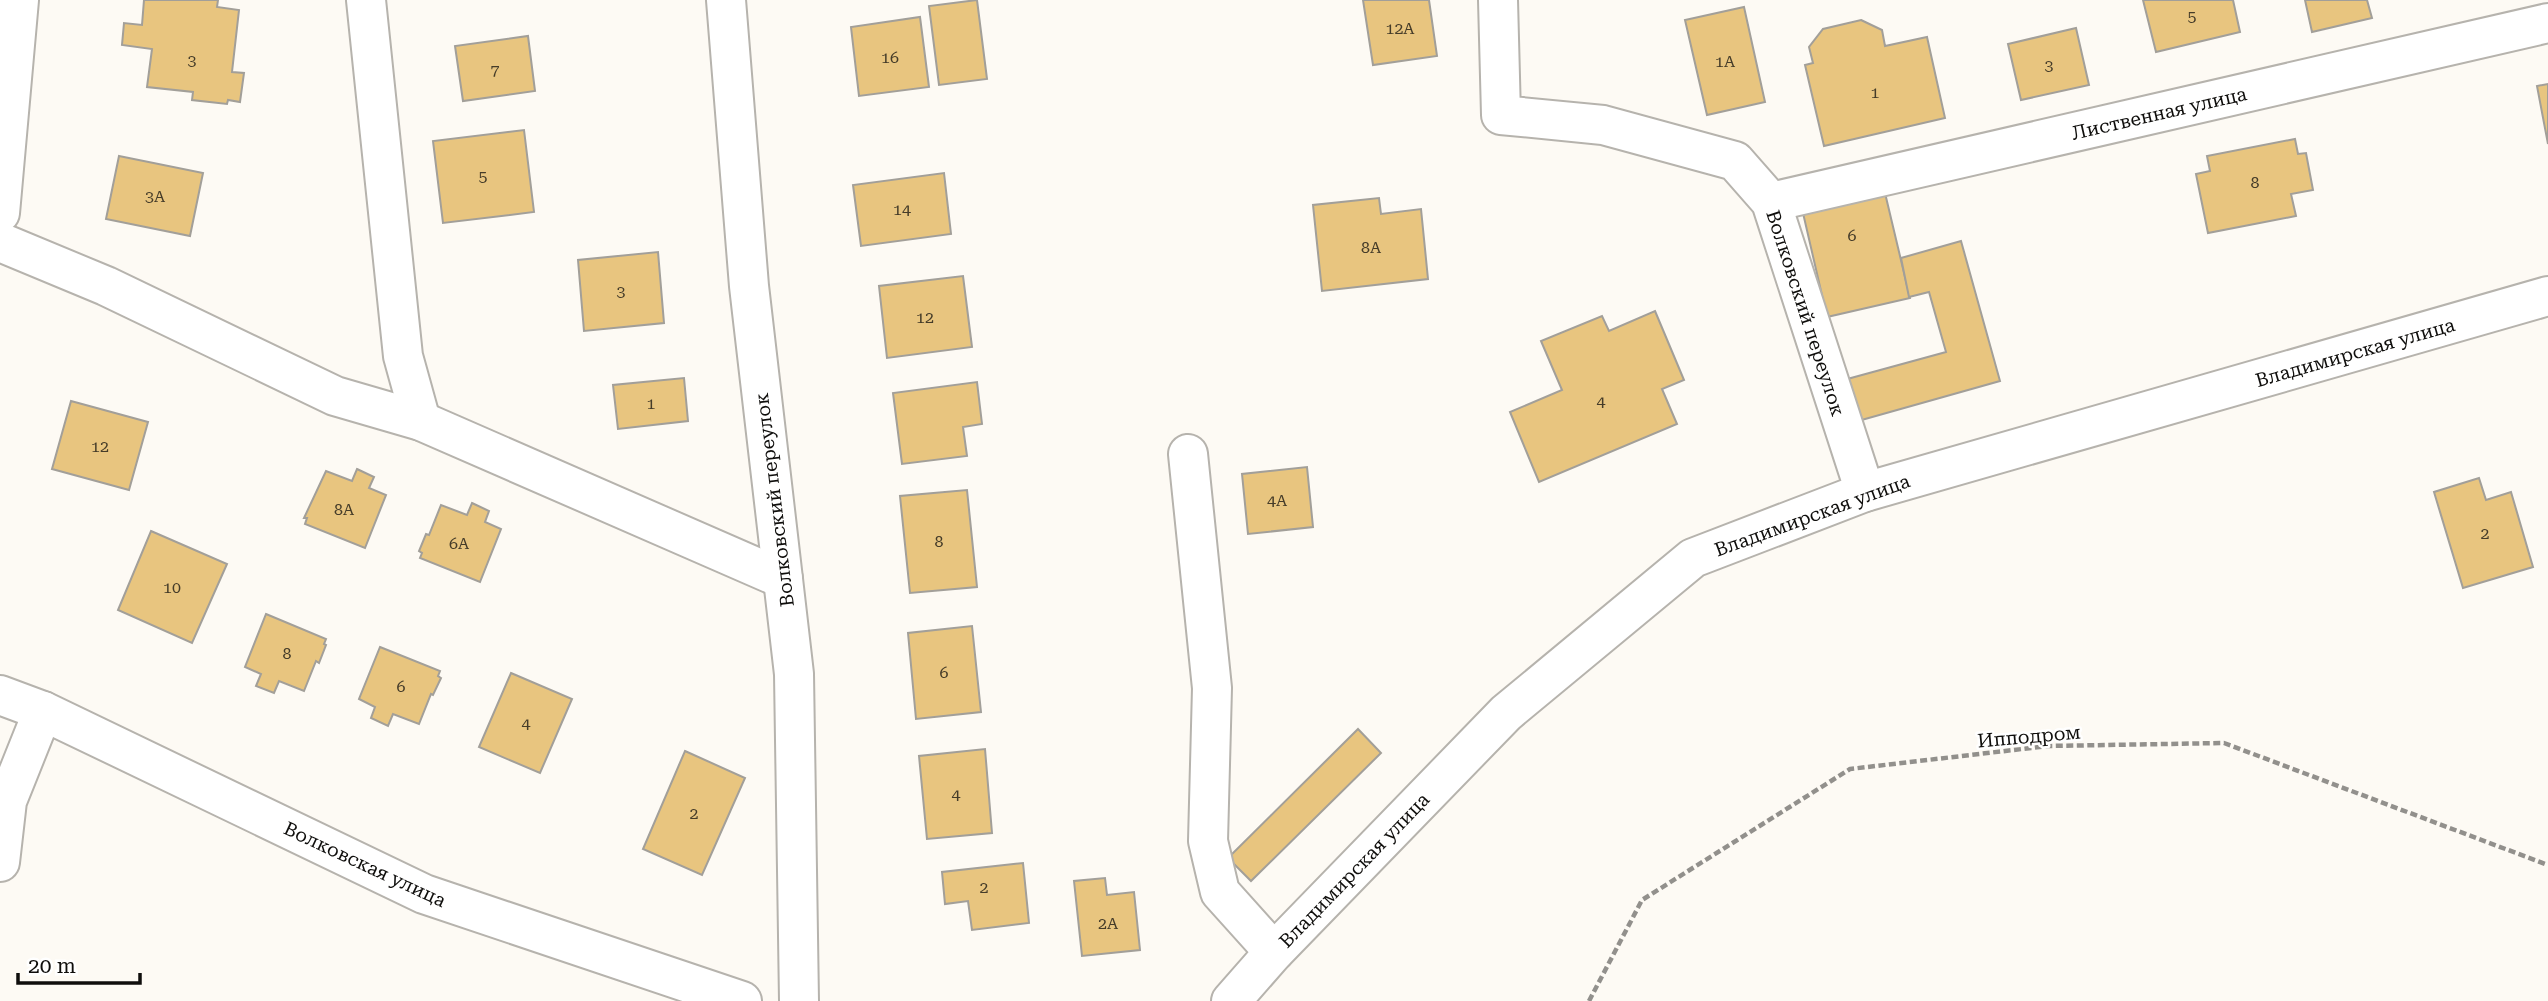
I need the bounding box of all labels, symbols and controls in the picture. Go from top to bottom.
house number: 5 [2188,7,2197,26]
house number: 12А [1385,19,1415,38]
house number: 16 [881,48,899,67]
house number: 3 [188,51,197,70]
house number: 1А [1715,52,1736,71]
house number: 3 [2045,56,2054,75]
house number: 7 [491,60,500,79]
street label: Лиственная улица [2069,82,2250,145]
house number: 1 [1871,83,1880,102]
house number: 5 [479,167,488,186]
house number: 8 [2251,173,2260,192]
house number: 3А [145,187,166,206]
house number: 14 [893,200,911,219]
street label: Волковский переулок [1761,207,1850,419]
house number: 6 [1848,226,1857,245]
house number: 8А [1361,238,1382,257]
house number: 3 [617,282,626,301]
house number: 12 [916,308,934,327]
street label: Владимирская улица [2253,313,2458,392]
street label: Волковский переулок [750,392,799,608]
house number: 4 [1597,392,1606,411]
house number: 1 [647,394,656,413]
house number: 12 [91,437,109,456]
street label: Владимирская улица [1711,469,1914,562]
house number: 4А [1267,491,1288,510]
house number: 8А [334,500,355,519]
house number: 2 [2481,524,2490,543]
house number: 8 [935,532,944,551]
house number: 6А [449,534,470,553]
house number: 10 [163,578,181,597]
house number: 8 [283,644,292,663]
house number: 6 [940,663,949,682]
house number: 6 [397,677,406,696]
house number: 4 [522,714,531,733]
street label: Ипподром [1976,721,2082,752]
house number: 4 [952,785,961,804]
street label: Владимирская улица [1274,788,1435,953]
house number: 2 [690,804,699,823]
street label: Волковская улица [280,817,450,912]
house number: 2 [980,878,989,897]
house number: 2А [1098,914,1119,933]
scale bar [18,942,140,986]
text: 20 m [28,954,76,978]

